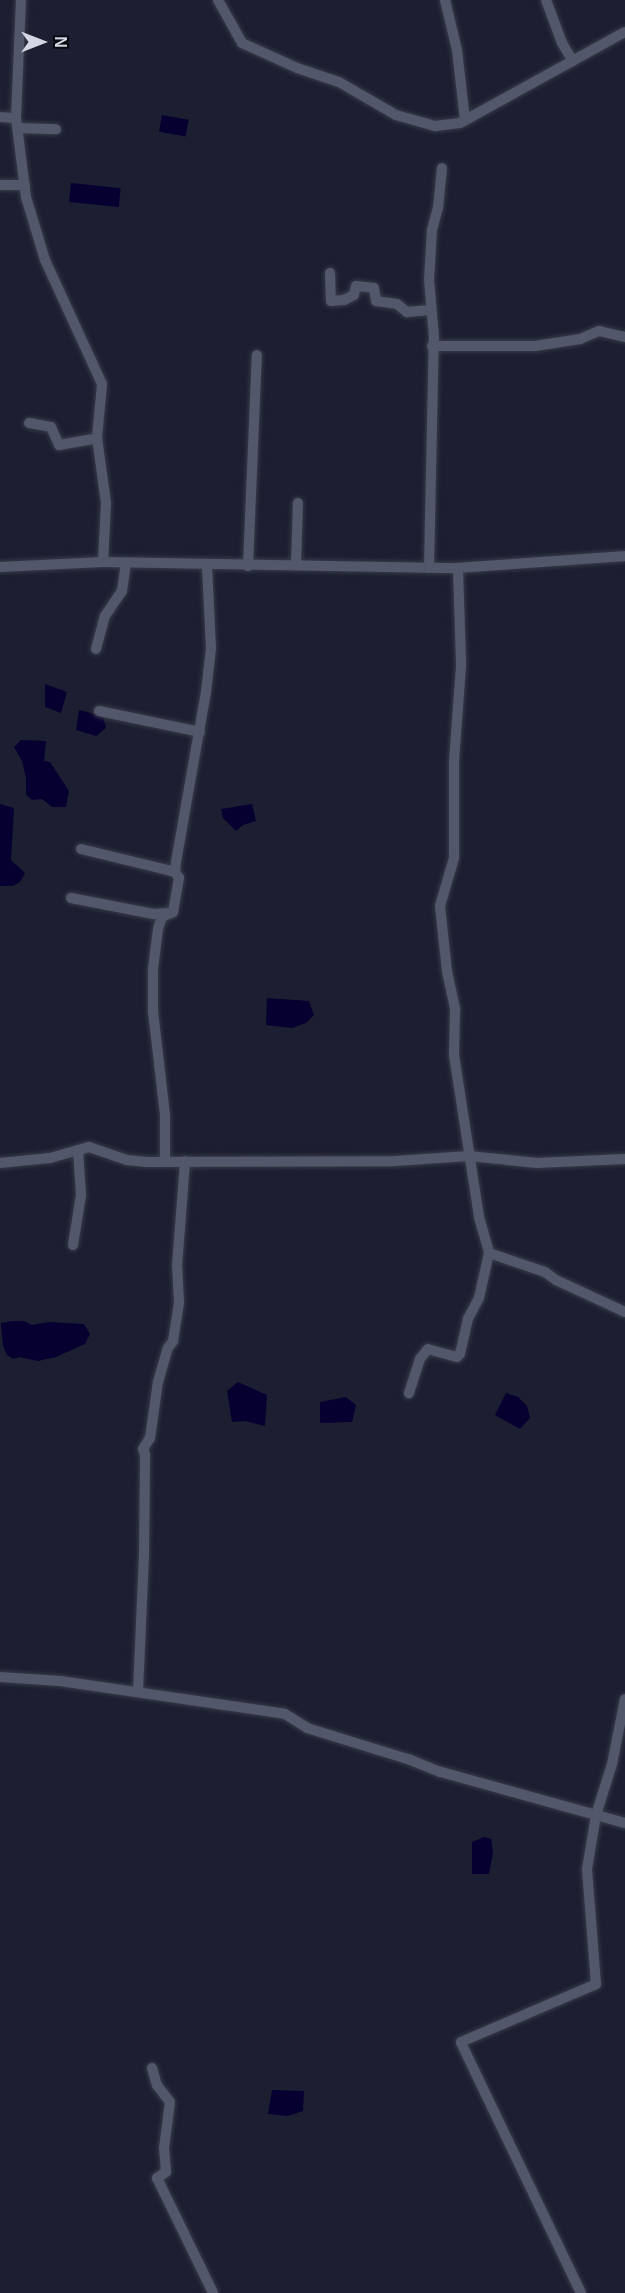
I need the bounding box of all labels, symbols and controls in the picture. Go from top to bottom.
north arrow [12,12,72,72]
text: N [52,36,69,48]

